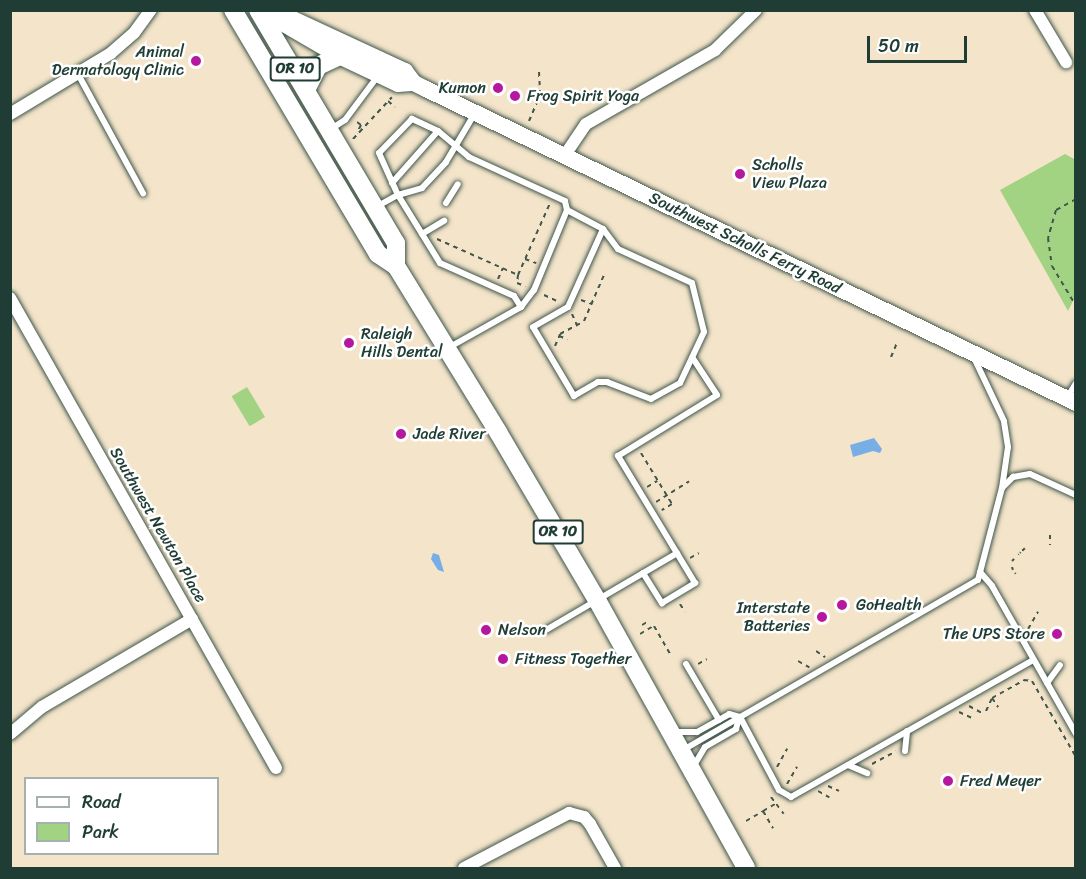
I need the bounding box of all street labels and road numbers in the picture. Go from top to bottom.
road number: OR 10 [270,57,320,81]
street label: Southwest Scholls Ferry Road [646,188,844,298]
street label: Southwest Newton Place [106,444,210,606]
road number: OR 10 [532,520,584,544]

